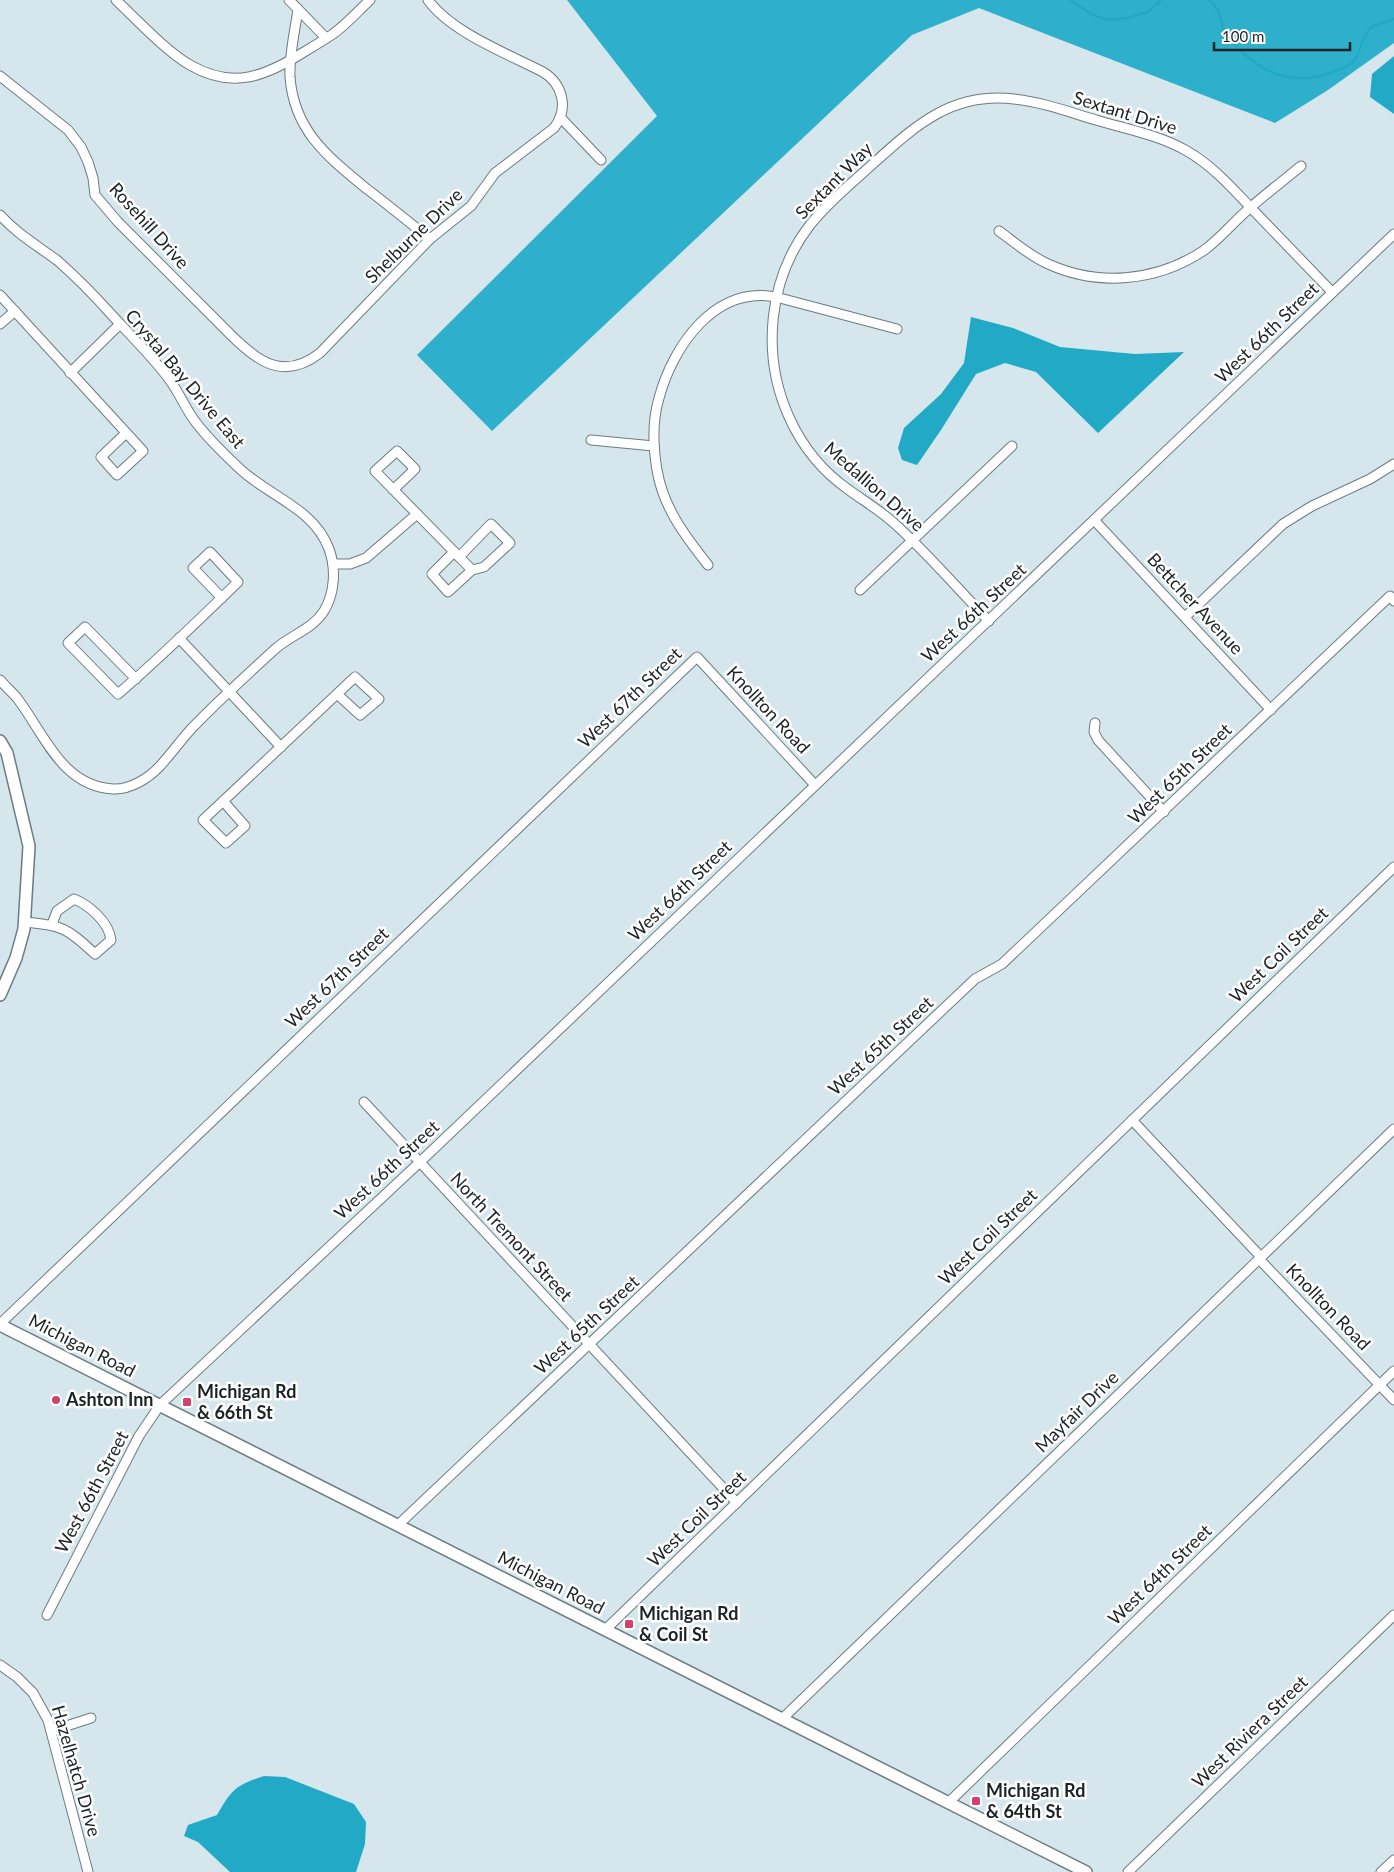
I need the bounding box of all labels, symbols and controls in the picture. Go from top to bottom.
scale bar [1214,20,1350,52]
text: 100 m [1222,27,1264,45]
street label: Sextant Drive [1071,86,1180,138]
street label: Sextant Way [790,137,877,223]
street label: Rosehill Drive [105,178,194,273]
street label: Shelburne Drive [360,183,467,287]
street label: West 66th Street [1210,277,1323,387]
street label: Crystal Bay Drive East [121,305,251,453]
street label: Medallion Drive [820,437,929,536]
street label: Bettcher Avenue [1143,548,1248,659]
street label: West 66th Street [916,558,1031,666]
street label: West 67th Street [573,642,686,752]
street label: Knollton Road [723,661,815,758]
street label: West 65th Street [1123,718,1236,828]
street label: West 66th Street [623,835,736,945]
street label: West Coil Street [1224,901,1333,1007]
street label: West 67th Street [280,922,393,1032]
street label: West 65th Street [823,991,938,1099]
street label: West 66th Street [329,1115,444,1223]
street label: North Tremont Street [446,1167,578,1306]
street label: West Coil Street [933,1183,1042,1289]
street label: Knollton Road [1282,1258,1375,1354]
street label: West 65th Street [529,1270,644,1378]
street label: Michigan Road [25,1309,139,1381]
street label: Mayfair Drive [1030,1366,1123,1457]
place label: Michigan Rd & 66th St [197,1380,296,1423]
place label: Ashton Inn [65,1388,153,1410]
marker: Ashton Inn [50,1394,62,1406]
marker: Michigan Rd & 66th St [181,1396,193,1408]
street label: West 66th Street [50,1426,133,1556]
street label: West Coil Street [642,1465,751,1571]
street label: West 64th Street [1103,1519,1216,1629]
street label: Michigan Road [494,1546,608,1618]
place label: Michigan Rd & Coil St [639,1602,738,1645]
marker: Michigan Rd & Coil St [623,1618,635,1630]
street label: West Riviera Street [1187,1670,1312,1792]
street label: Hazelhatch Drive [48,1703,106,1839]
place label: Michigan Rd & 64th St [986,1779,1085,1822]
marker: Michigan Rd & 64th St [970,1795,982,1807]

